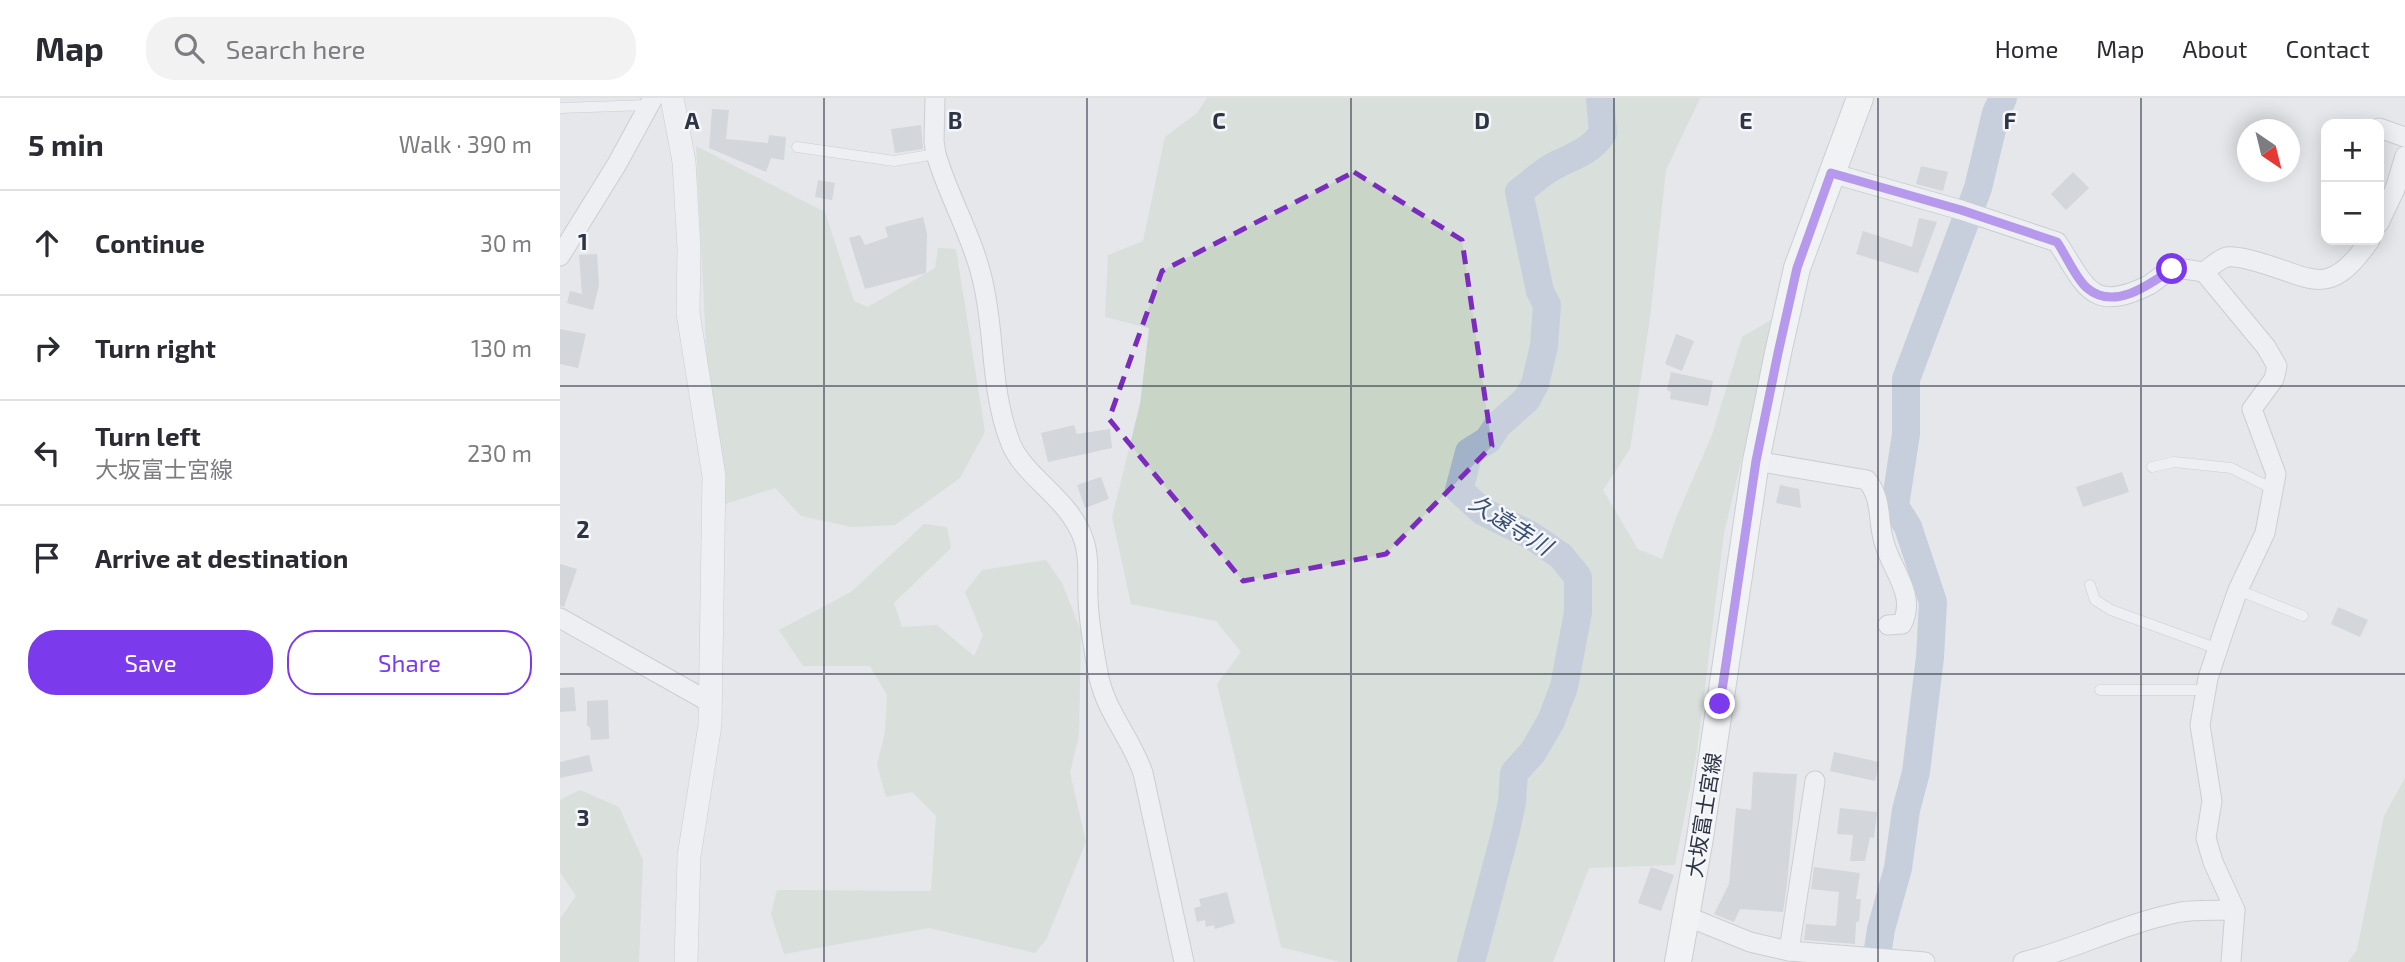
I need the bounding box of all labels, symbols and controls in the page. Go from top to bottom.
search box [146,17,636,80]
text: Map [35,28,104,68]
icon: search [170,29,208,67]
text: Search here [226,33,365,64]
text: Home [1995,34,2058,63]
text: Map [2096,34,2144,63]
text: About [2182,34,2248,63]
text: Contact [2286,34,2370,63]
text: A [684,106,700,134]
text: B [948,106,962,134]
text: C [1212,106,1226,134]
text: D [1474,106,1490,134]
text: E [1739,106,1753,134]
text: F [2004,106,2017,134]
north arrow [2237,119,2300,182]
map controls [2321,119,2384,245]
button: + [2321,119,2384,182]
text: 5 min [28,126,104,162]
text: Walk · 390 m [399,130,532,158]
button: − [2321,182,2384,245]
icon: ahead [28,224,66,262]
text: Continue [95,227,205,258]
text: 1 [578,227,588,255]
text: 30 m [480,229,532,257]
route start [2156,253,2187,284]
icon: right [28,329,66,367]
text: Turn right [95,332,216,363]
text: 130 m [471,334,532,362]
text: Turn left [95,420,201,451]
icon: left [28,434,66,472]
text: 230 m [467,439,532,467]
text: 大坂富士宮線 [95,455,233,483]
water label: 久遠寺川 [1465,488,1560,562]
text: 2 [576,515,590,543]
icon: arrive [28,539,66,577]
text: Arrive at destination [95,542,348,573]
button: Save [28,630,273,695]
button: Share [287,630,532,695]
route end [1704,688,1735,719]
street label: 大坂富士宮線 [1681,751,1725,879]
text: 3 [576,803,590,831]

